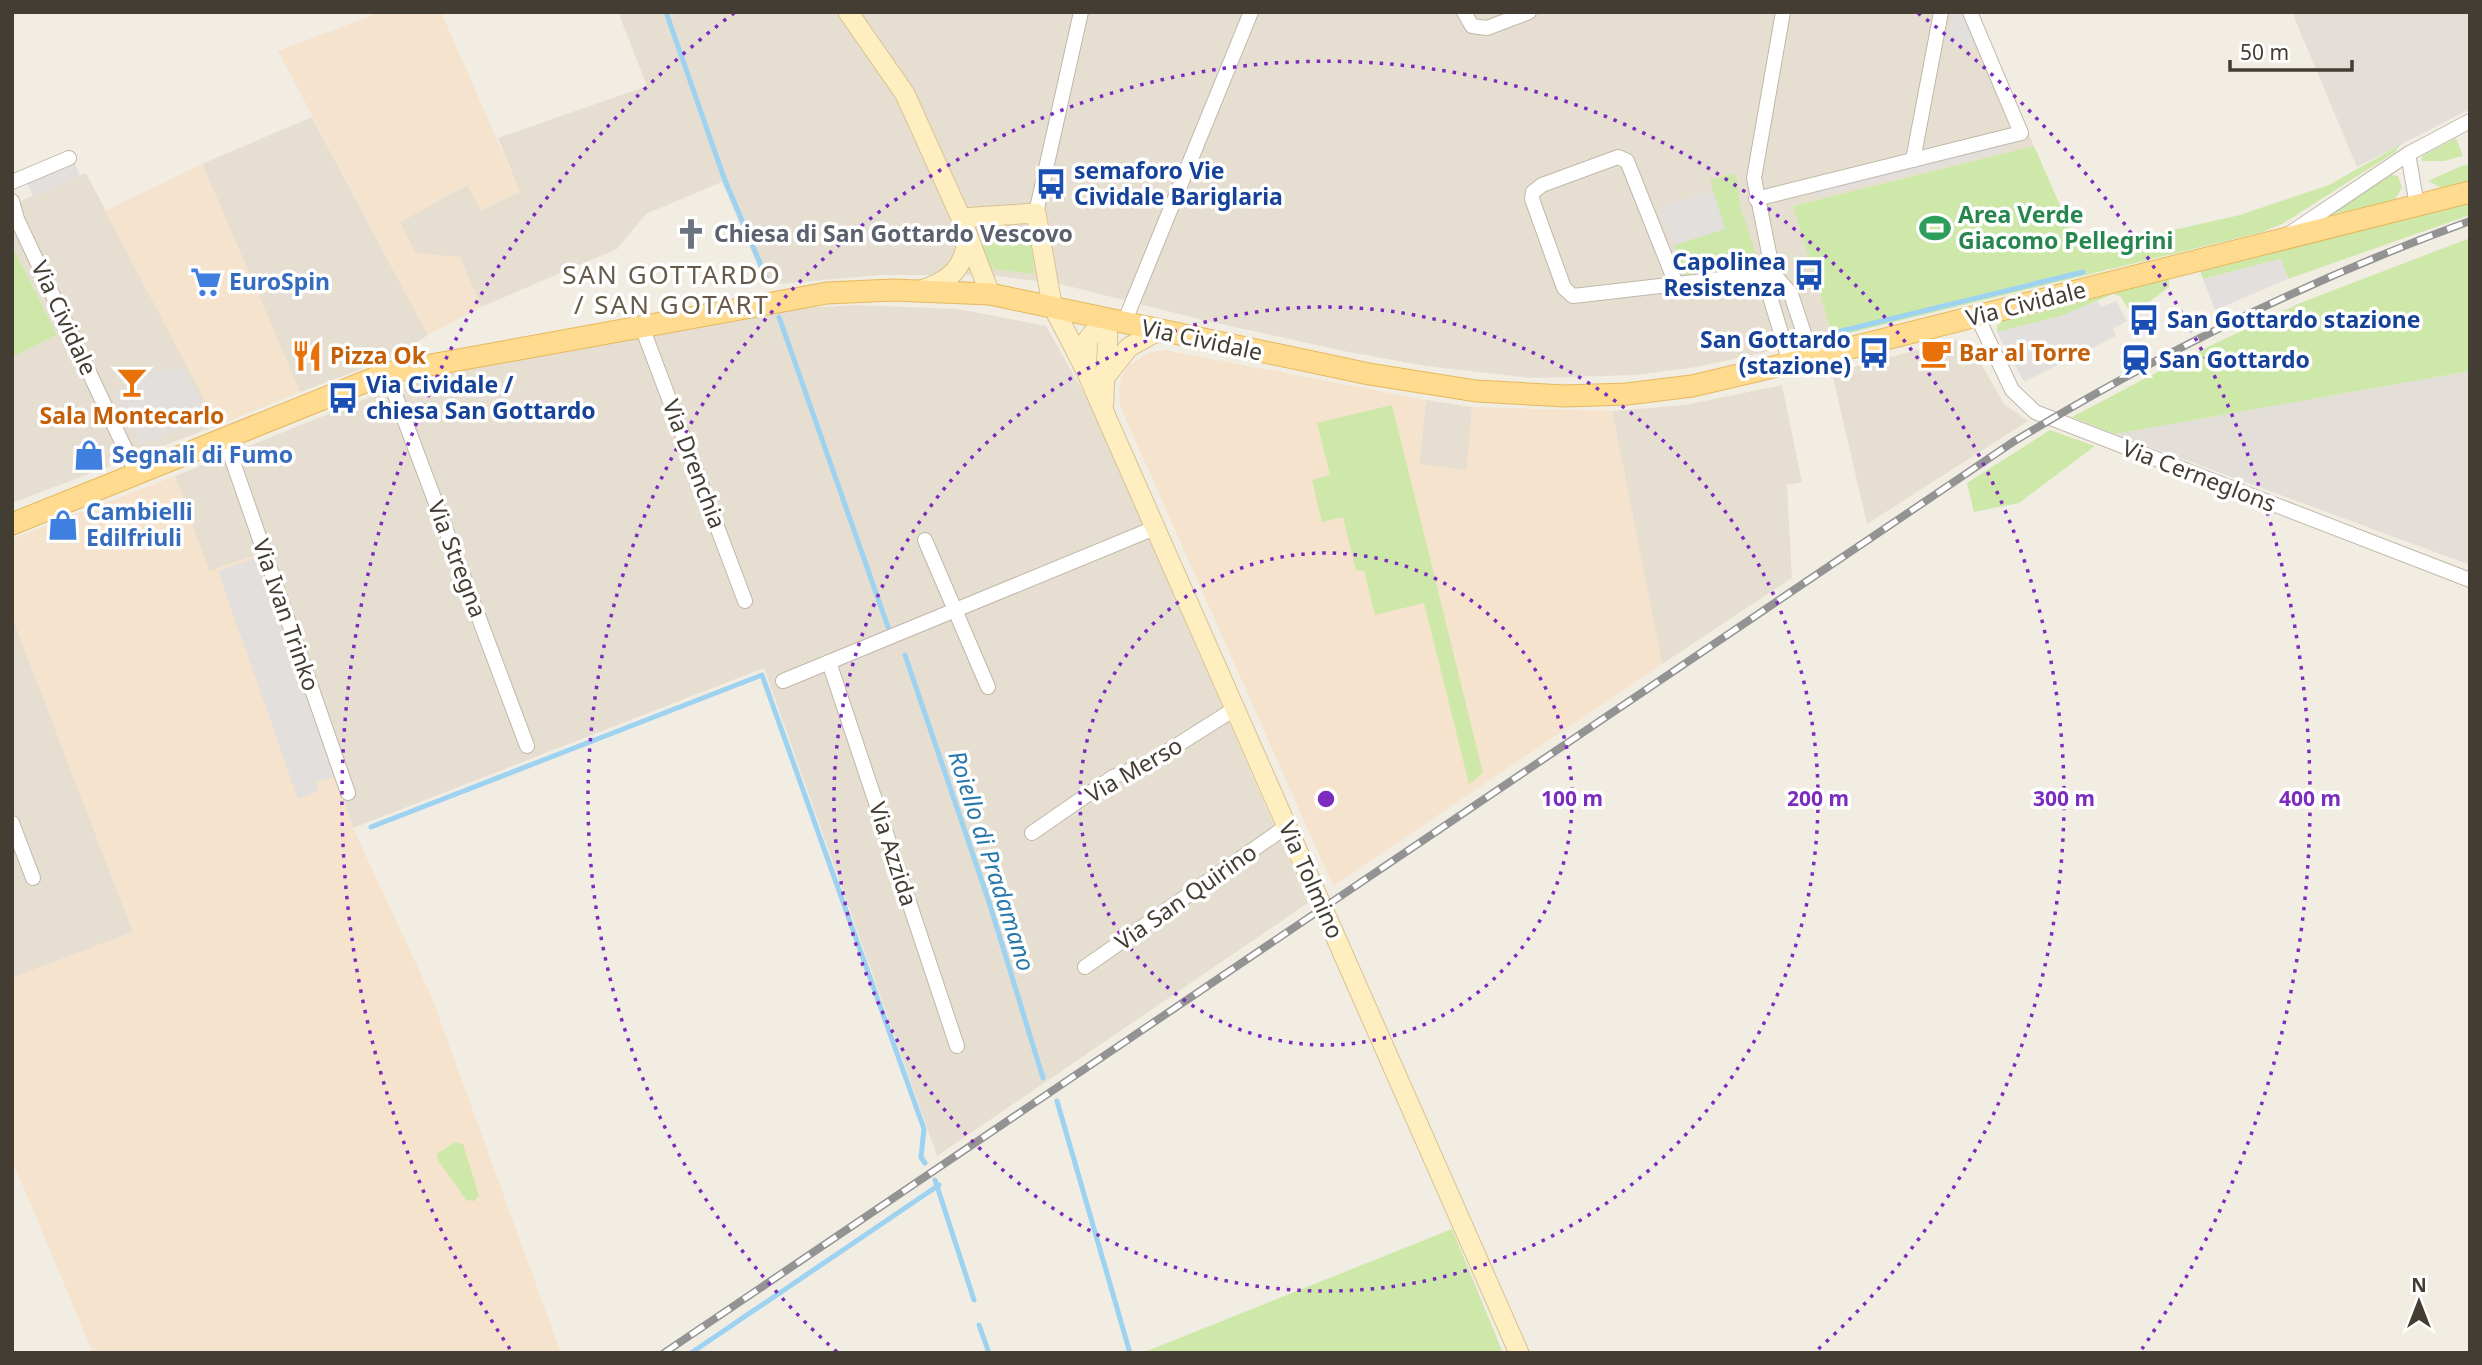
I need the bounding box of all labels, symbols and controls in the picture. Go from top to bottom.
scale bar [2230,28,2352,72]
text: 50 m [2240,38,2289,66]
place label: semaforo Vie Cividale Bariglaria [1074,154,1283,212]
bus stop icon: semaforo Vie Cividale Bariglaria [1034,167,1068,201]
place label: Area Verde Giacomo Pellegrini [1958,198,2173,256]
sports icon: Area Verde Giacomo Pellegrini [1918,211,1952,245]
church icon: Chiesa di San Gottardo Vescovo [674,217,708,251]
place label: Chiesa di San Gottardo Vescovo [714,217,1073,249]
place label: Capolinea Resistenza [1663,245,1786,303]
street label: Via Cividale [24,255,105,380]
district label: SAN GOTTARDO / SAN GOTART [562,256,782,322]
bus stop icon: Capolinea Resistenza [1792,258,1826,292]
supermarket icon: EuroSpin [189,265,223,299]
place label: EuroSpin [229,265,330,297]
street label: Via Cividale [1962,273,2089,333]
bus stop icon: San Gottardo stazione [2127,303,2161,337]
place label: San Gottardo stazione [2167,303,2420,335]
street label: Via Cividale [1139,311,1266,367]
place label: San Gottardo (stazione) [1700,323,1851,381]
bus stop icon: San Gottardo (stazione) [1857,336,1891,370]
cafe icon: Bar al Torre [1919,336,1953,370]
place label: Bar al Torre [1959,336,2091,368]
restaurant icon: Pizza Ok [290,339,324,373]
place label: Pizza Ok [330,339,427,371]
station icon: San Gottardo [2119,343,2153,377]
place label: San Gottardo [2159,343,2310,375]
bar icon: Sala Montecarlo [115,365,149,399]
place label: Via Cividale / chiesa San Gottardo [366,368,596,426]
bus stop icon: Via Cividale / chiesa San Gottardo [326,381,360,415]
street label: Via Drenchia [656,395,734,533]
place label: Sala Montecarlo [40,399,224,431]
street label: Via Cerneglons [2118,431,2281,519]
shop icon: Segnali di Fumo [72,438,106,472]
place label: Segnali di Fumo [112,438,293,470]
place label: Cambielli Edilfriuli [86,495,193,553]
street label: Via Stregna [421,496,495,622]
shop icon: Cambielli Edilfriuli [46,508,80,542]
street label: Via Ivan Trinko [246,534,328,695]
street label: Via Merso [1079,729,1188,810]
water label: Roiello di Pradamano [941,746,1044,975]
text: 100 m [1541,784,1603,812]
text: 200 m [1787,784,1849,812]
text: 300 m [2033,784,2095,812]
text: 400 m [2279,784,2341,812]
centre of rings [1314,787,1338,811]
street label: Via Azzida [862,797,926,910]
street label: Via Tolmino [1272,816,1352,943]
street label: Via San Quirino [1108,835,1263,957]
north arrow [2384,1267,2454,1337]
text: N [2411,1272,2427,1298]

